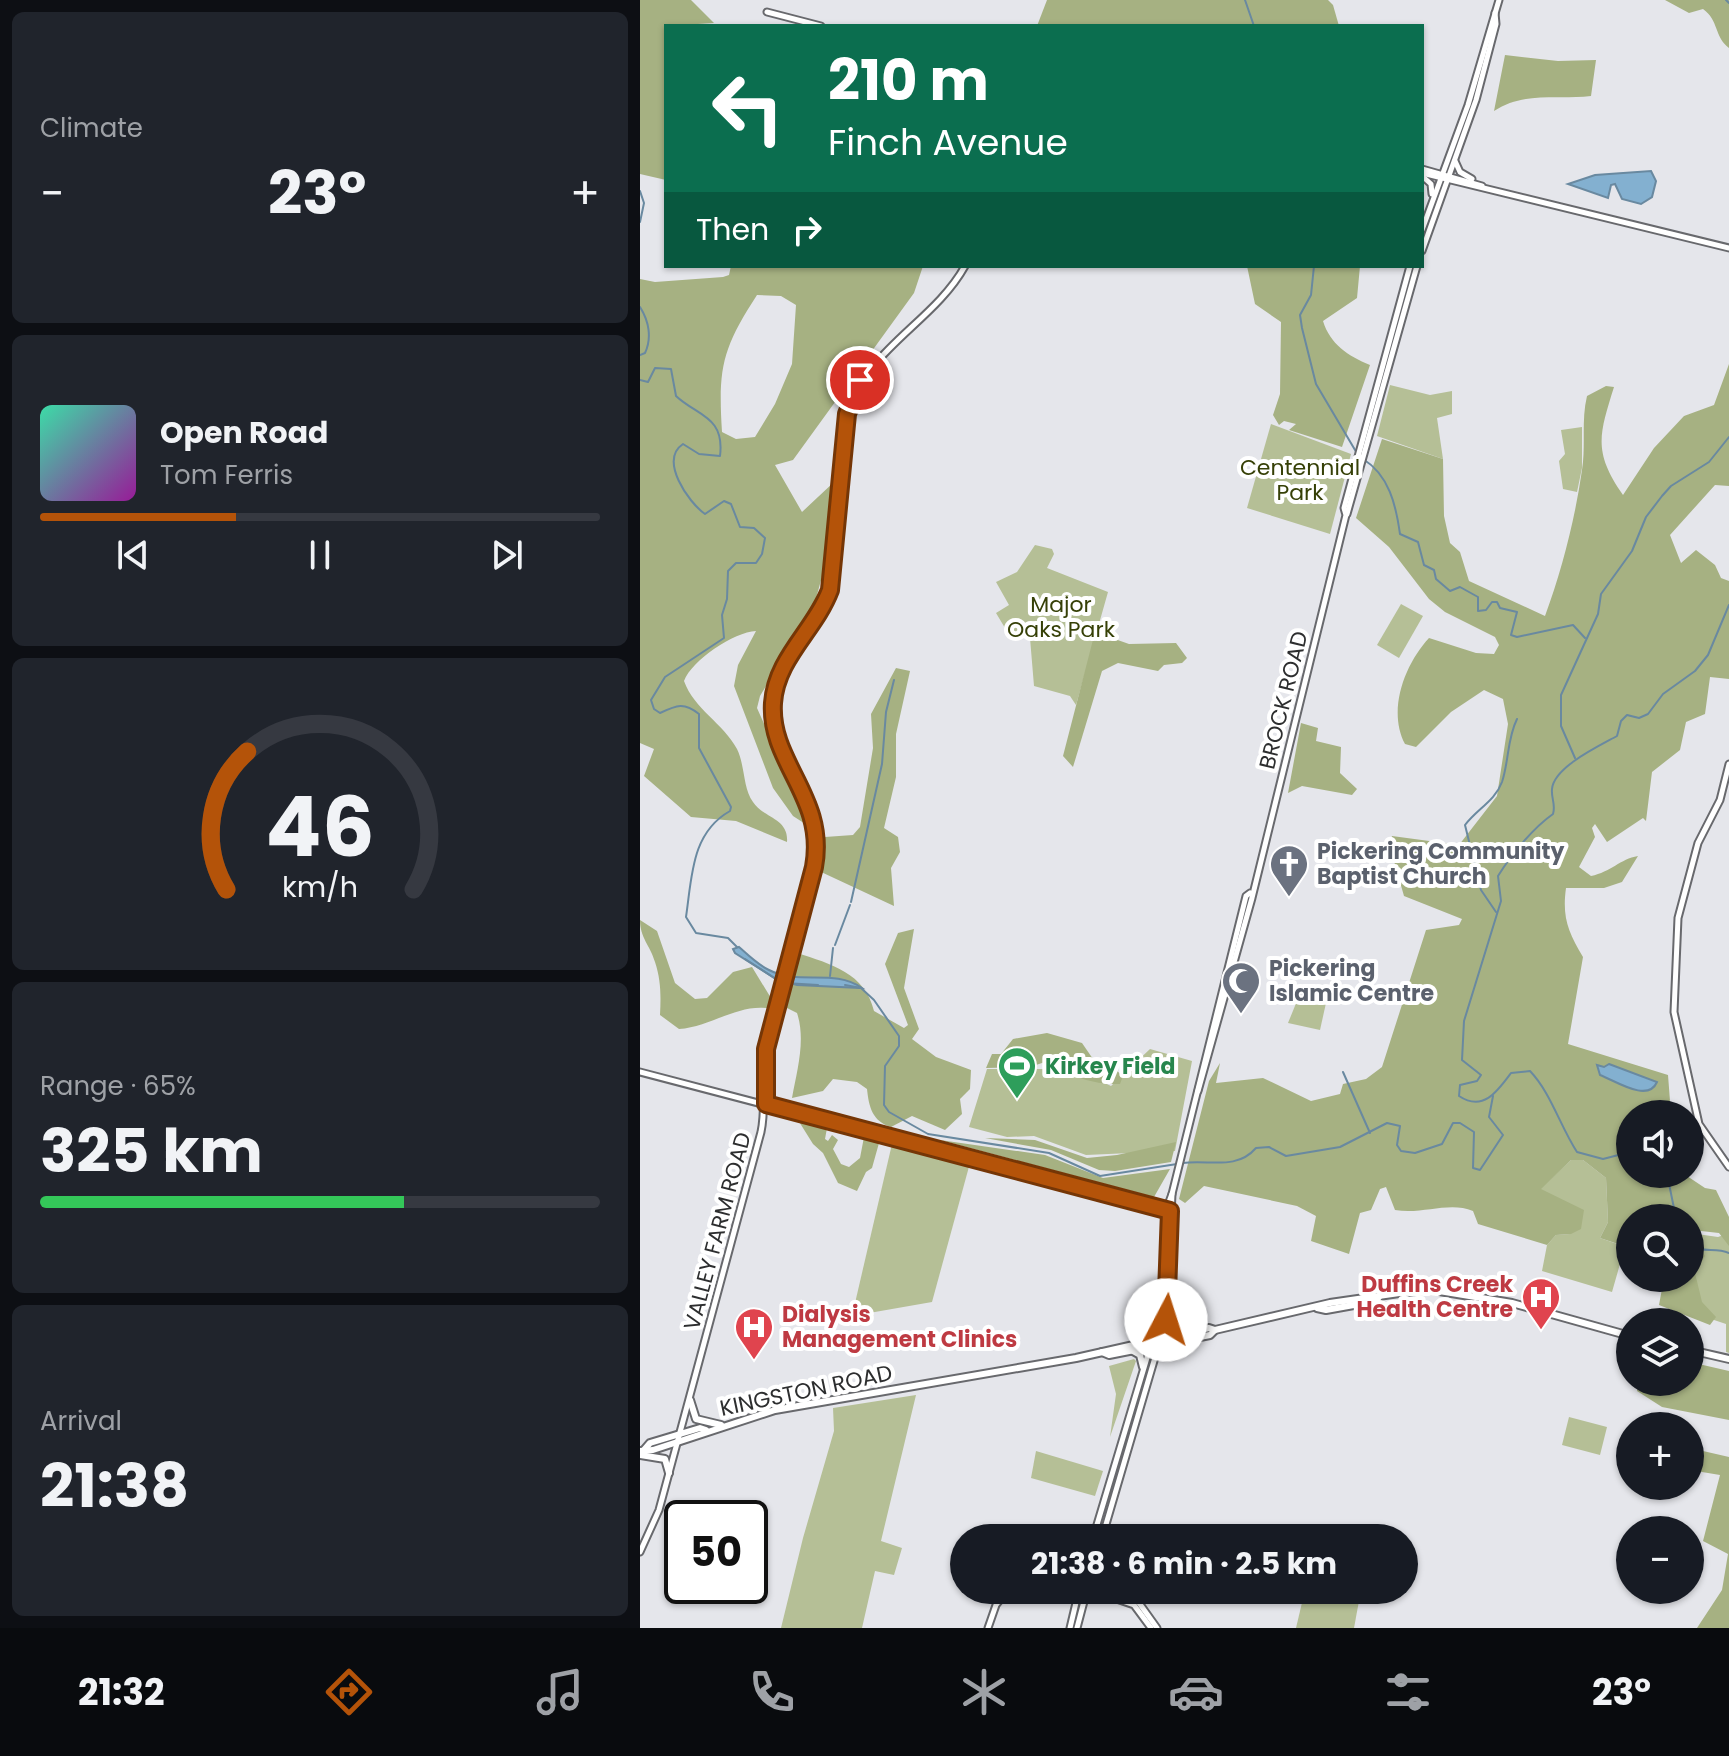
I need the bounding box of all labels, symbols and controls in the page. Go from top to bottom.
text: 210 m [828,41,989,120]
icon: left [696,56,800,160]
text: Climate [40,110,143,146]
text: Finch Avenue [828,117,1068,168]
text: 23° [268,151,366,235]
text: − [40,163,64,224]
text: + [570,163,600,224]
text: Then [696,208,769,251]
icon: right [785,208,829,252]
pin [826,346,894,414]
icon: arrive [838,358,882,402]
text: Open Road [160,411,328,454]
park label: Centennial Park [1240,452,1360,508]
text: Tom Ferris [160,457,293,493]
icon: previous [111,533,155,577]
icon: pause [298,533,342,577]
icon: next [485,533,529,577]
park label: Major Oaks Park [1007,589,1116,645]
street label: BROCK ROAD [1251,628,1316,772]
text: 46 [265,769,375,885]
place label: Pickering Community Baptist Church [1317,836,1564,892]
church icon: Pickering Community Baptist Church [1268,843,1310,898]
text: km/h [282,867,358,907]
place label: Pickering Islamic Centre [1269,953,1434,1009]
mosque icon: Pickering Islamic Centre [1220,960,1262,1015]
sports icon: Kirkey Field [996,1045,1038,1100]
place label: Kirkey Field [1045,1051,1175,1082]
text: Range · 65% [40,1068,196,1104]
map controls [1616,1100,1704,1604]
button: sound [1616,1100,1704,1188]
text: 325 km [40,1109,263,1193]
street label: VALLEY FARM ROAD [676,1129,759,1334]
button: search [1616,1204,1704,1292]
place label: Duffins Creek Health Centre [1356,1269,1513,1325]
hospital icon: Duffins Creek Health Centre [1520,1276,1562,1331]
position arrow [1124,1278,1208,1362]
place label: Dialysis Management Clinics [782,1299,1017,1355]
hospital icon: Dialysis Management Clinics [733,1306,775,1361]
button: layers [1616,1308,1704,1396]
street label: KINGSTON ROAD [717,1357,895,1424]
text: Arrival [40,1403,122,1439]
button: + [1616,1412,1704,1500]
text: 21:38 [40,1444,189,1528]
speed limit sign: 50 [664,1500,768,1604]
button: − [1616,1516,1704,1604]
text: 21:38 · 6 min · 2.5 km [1031,1542,1337,1585]
icon: directions [321,1664,377,1720]
icon: music [532,1664,588,1720]
icon: phone [744,1664,800,1720]
icon: climate [956,1664,1012,1720]
icon: car [1168,1664,1224,1720]
icon: filters [1380,1664,1436,1720]
text: 21:32 [78,1667,165,1718]
text: 23° [1592,1667,1651,1718]

